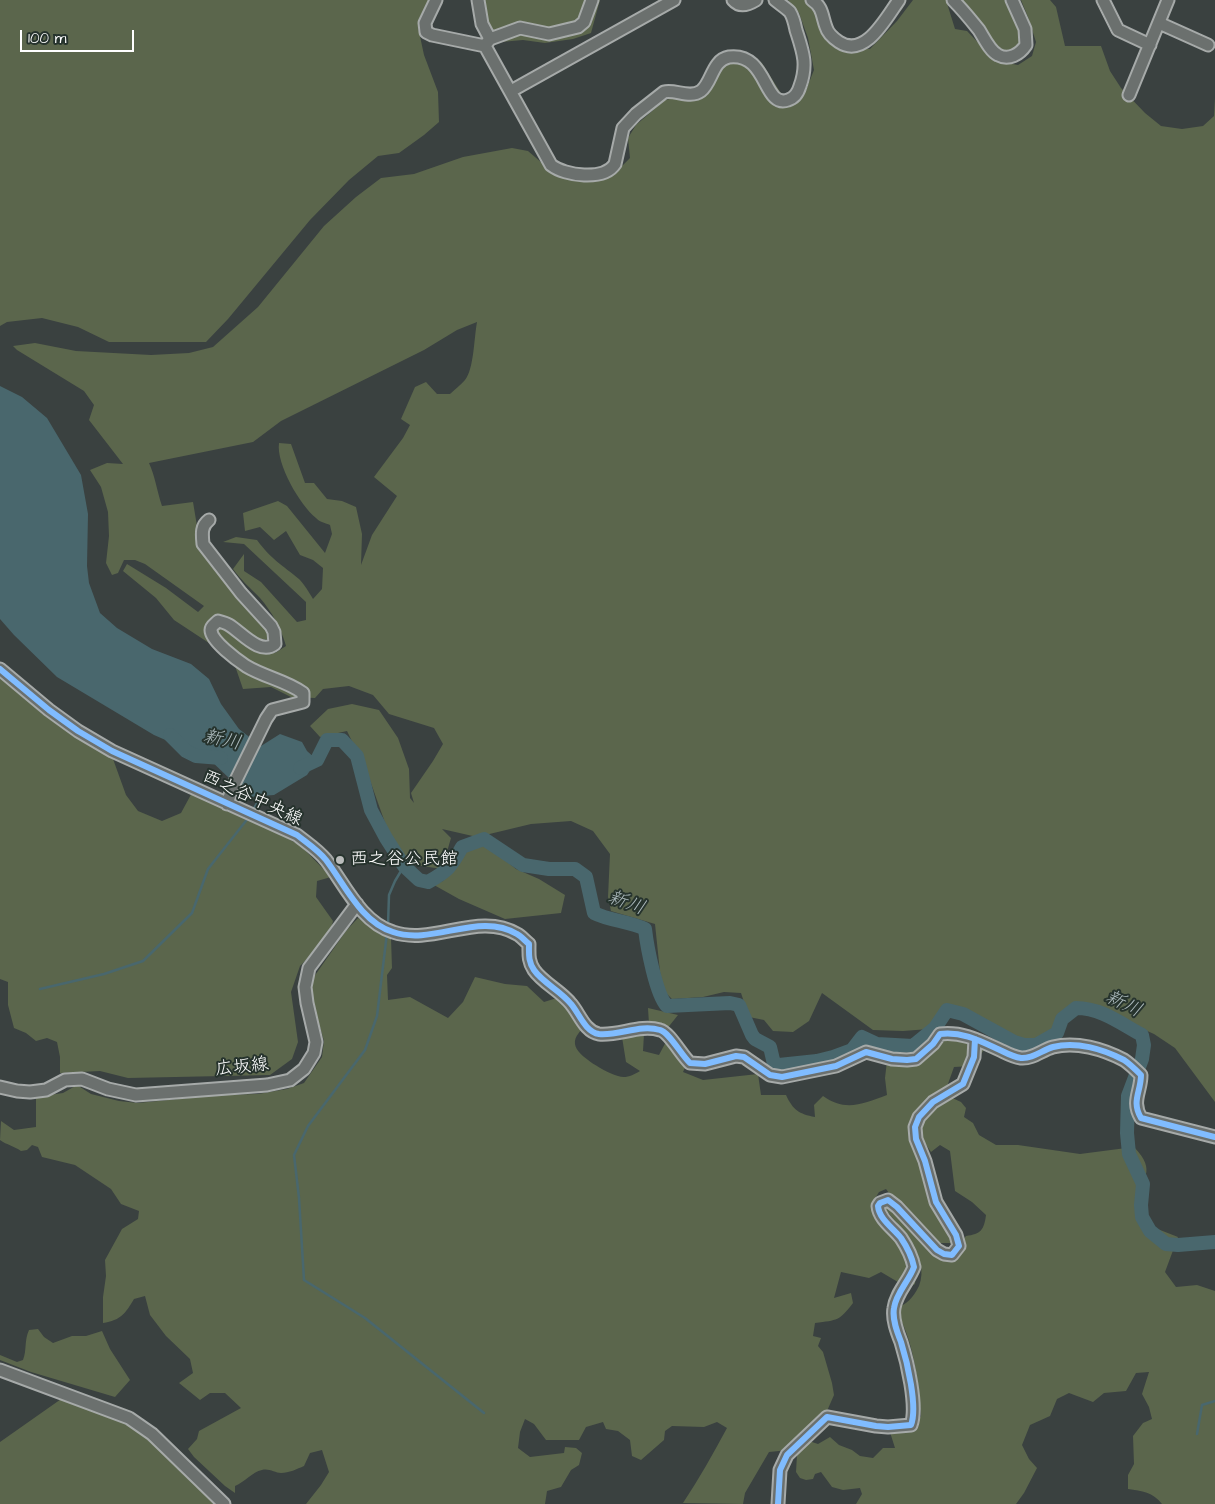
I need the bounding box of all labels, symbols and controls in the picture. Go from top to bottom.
scale bar [22,20,136,52]
text: 100 m [28,28,67,49]
water label: 新川 [201,726,243,756]
street label: 西之谷中央線 [198,766,306,832]
place label: 西之谷公民館 [350,849,458,871]
marker: 西之谷公民館 [334,854,346,866]
water label: 新川 [604,887,648,921]
water label: 新川 [1101,986,1145,1024]
street label: 広坂線 [214,1054,270,1082]

